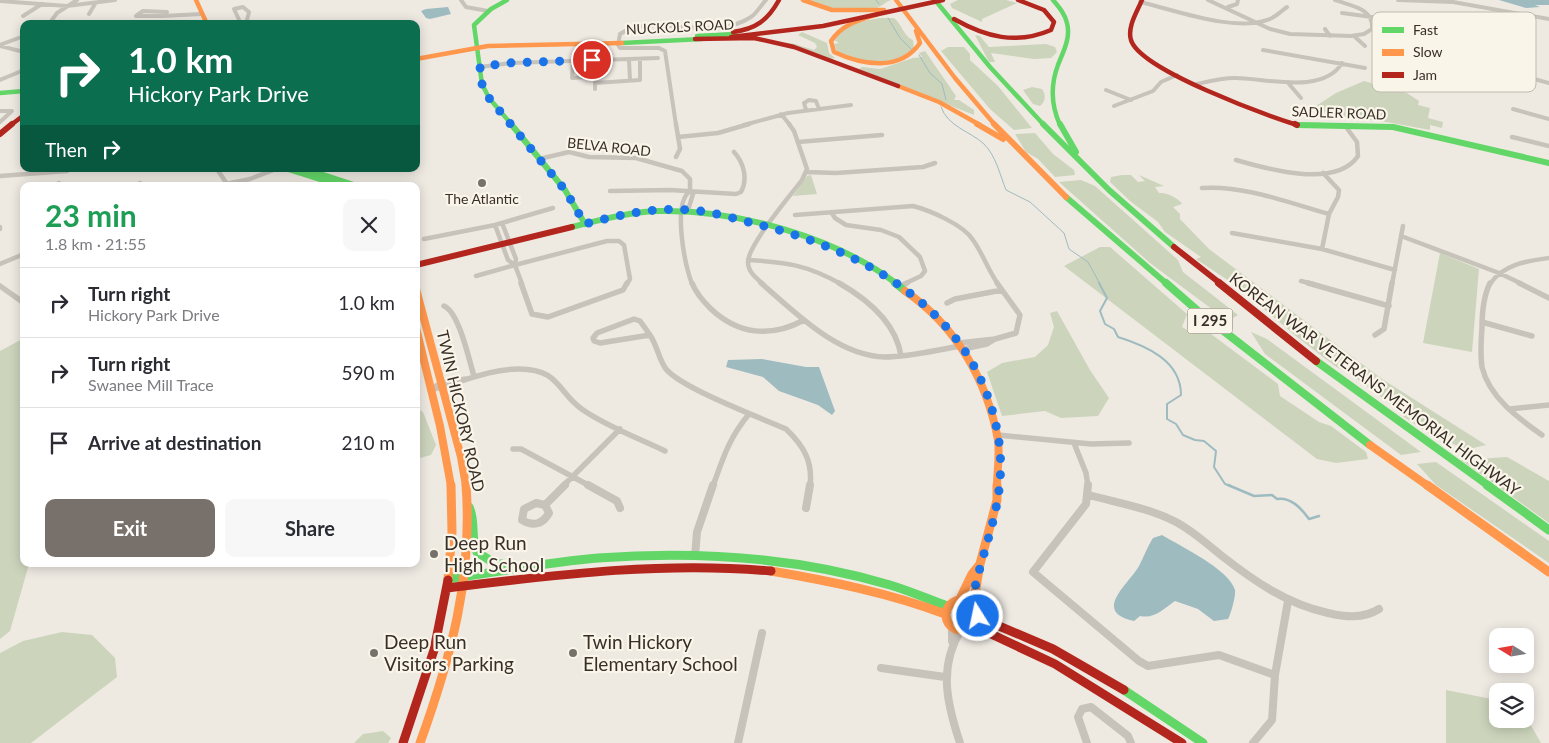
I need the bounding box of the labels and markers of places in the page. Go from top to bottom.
pin [571,39,613,81]
marker: The Atlantic [476,177,488,189]
place label: The Atlantic [445,190,519,207]
place label: Deep Run High School [444,531,544,576]
marker: Deep Run High School [428,548,440,560]
place label: Deep Run Visitors Parking [384,630,514,675]
place label: Twin Hickory Elementary School [583,630,738,675]
marker: Deep Run Visitors Parking [368,647,380,659]
marker: Twin Hickory Elementary School [567,647,579,659]

